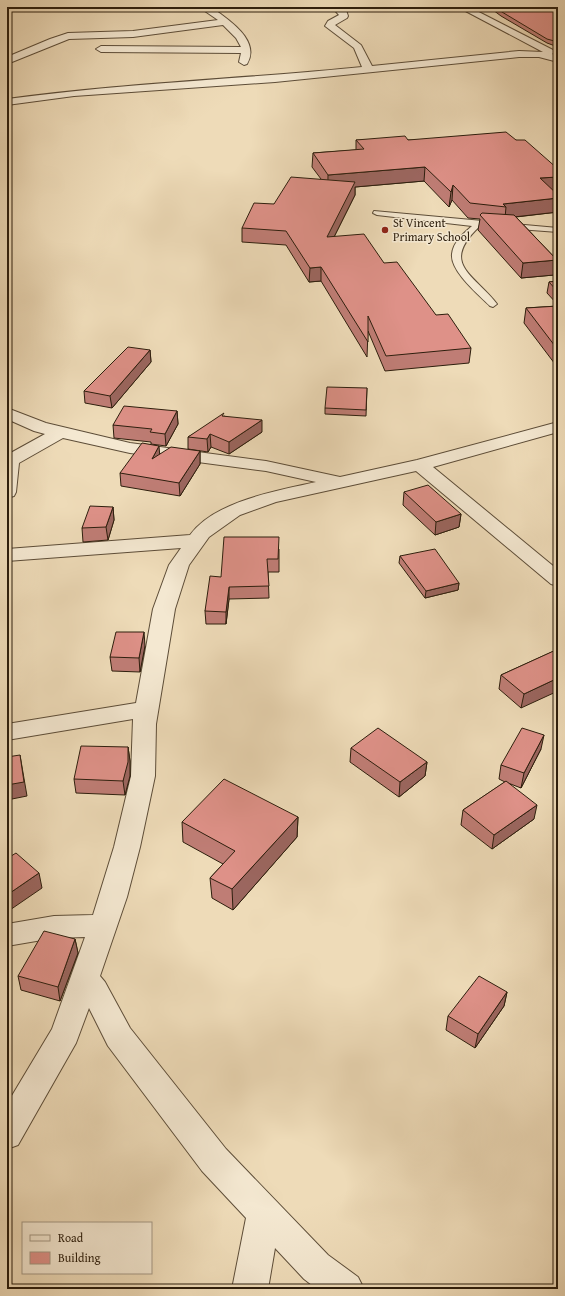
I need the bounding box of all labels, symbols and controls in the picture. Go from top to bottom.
place label: St Vincent Primary School [393,214,471,245]
marker: St Vincent Primary School [380,225,390,235]
legend [22,1222,152,1274]
text: Road [58,1229,84,1246]
text: Building [58,1249,101,1266]

